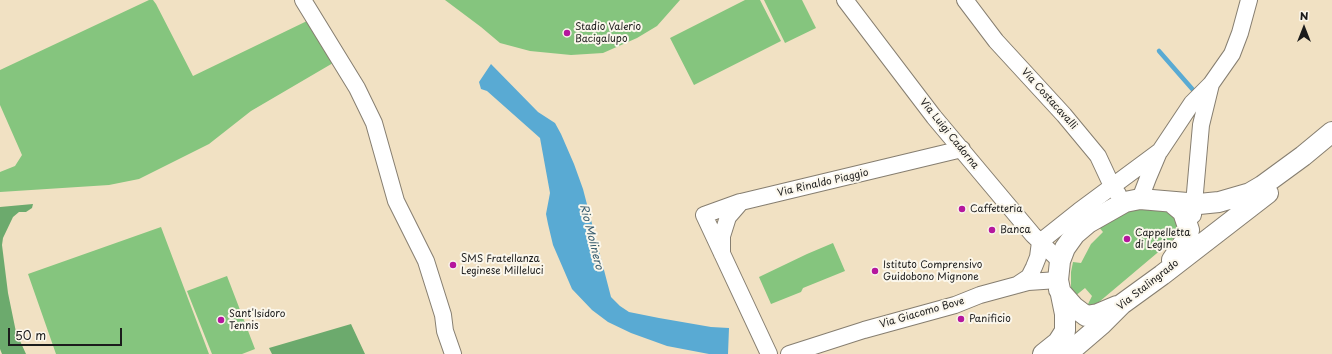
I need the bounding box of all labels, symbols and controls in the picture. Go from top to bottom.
text: N [1300,7,1308,24]
north arrow [1284,8,1324,48]
place label: Stadio Valerio Bacigalupo [575,21,641,44]
marker: Stadio Valerio Bacigalupo [562,28,572,38]
street label: Via Costacavalli [1019,66,1079,132]
street label: Via Luigi Cadorna [917,96,981,172]
street label: Via Rinaldo Piaggio [776,167,870,199]
water label: Rio Molinero [576,203,606,271]
place label: Caffetteria [970,203,1023,215]
marker: Caffetteria [957,204,967,214]
place label: Banca [1000,224,1031,236]
marker: Banca [987,225,997,235]
place label: Cappelletta di Legino [1135,227,1191,250]
marker: Cappelletta di Legino [1122,234,1132,244]
place label: SMS Fratellanza Leginese Milleluci [461,253,544,276]
street label: Via Stalingrado [1115,257,1181,313]
place label: Istituto Comprensivo Guidobono Mignone [883,259,982,282]
marker: SMS Fratellanza Leginese Milleluci [448,260,458,270]
marker: Istituto Comprensivo Guidobono Mignone [870,266,880,276]
street label: Via Giacomo Bove [878,295,966,331]
place label: Sant'Isidoro Tennis [229,308,285,332]
place label: Panificio [969,313,1011,325]
marker: Panificio [956,314,966,324]
marker: Sant'Isidoro Tennis [216,315,226,325]
scale bar [10,320,124,346]
text: 50 m [15,326,46,344]

